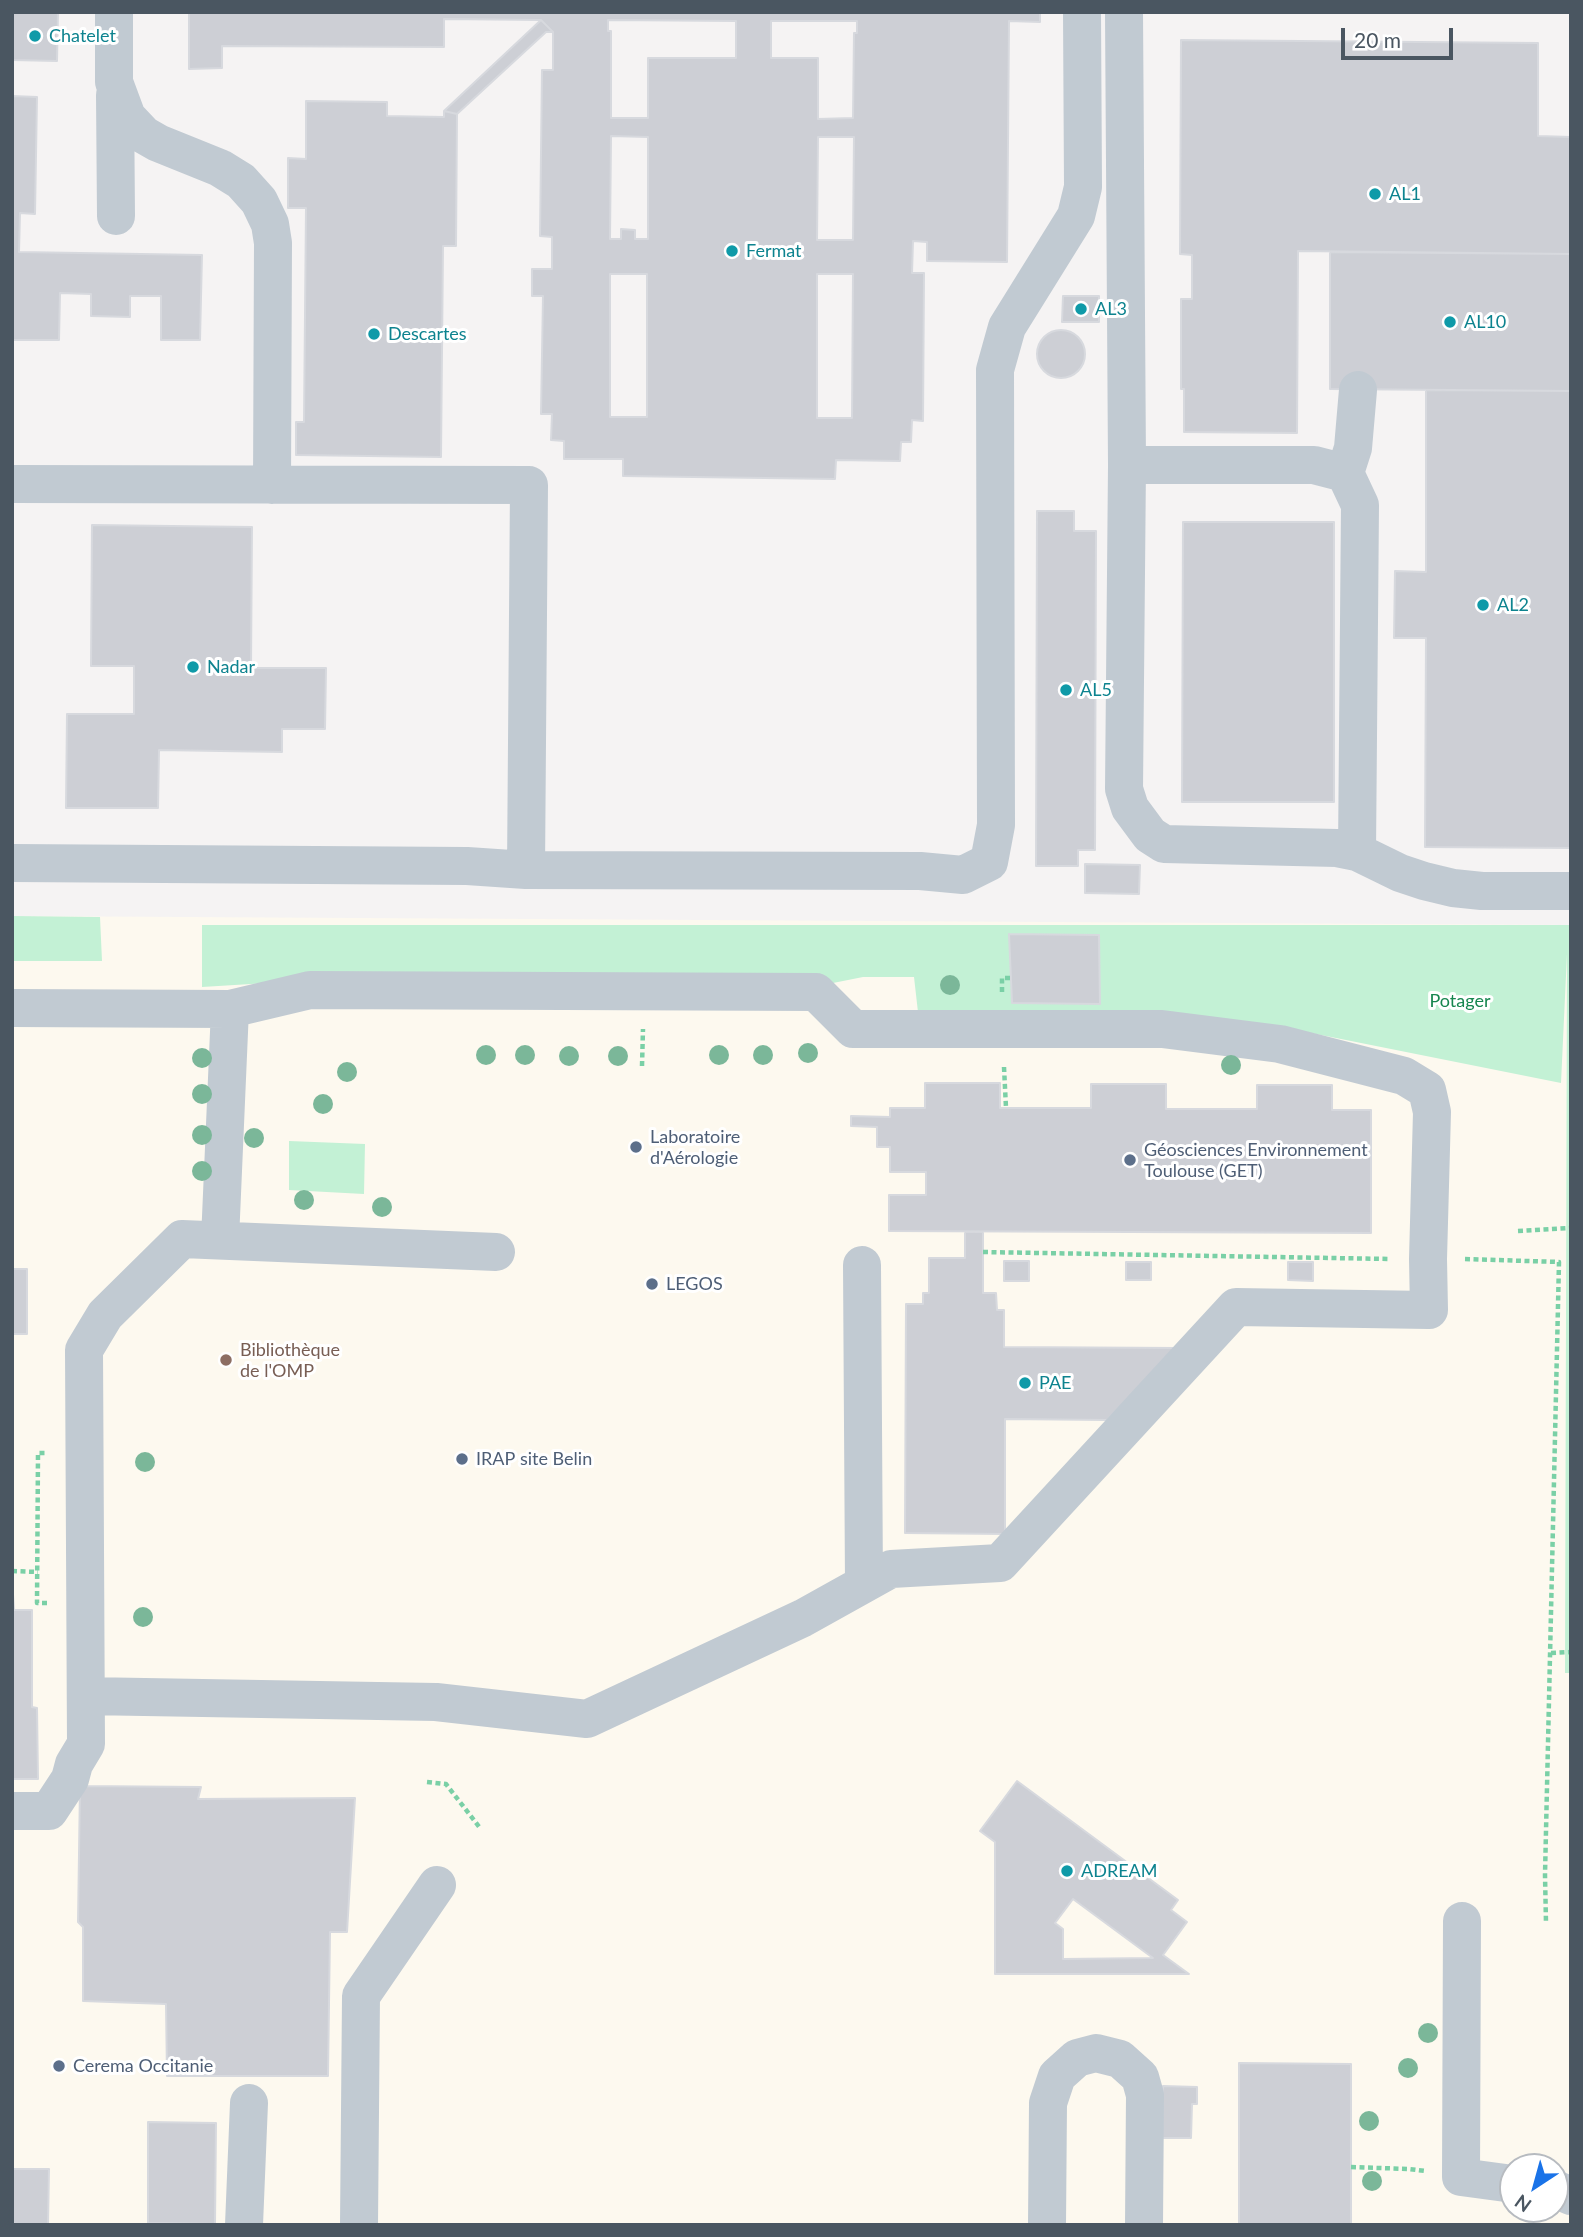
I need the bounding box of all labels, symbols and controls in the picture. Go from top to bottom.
scale bar [1345,14,1457,58]
place label: Chatelet [49,25,116,47]
text: 20 m [1354,27,1401,52]
marker: Chatelet [27,28,43,44]
place label: AL1 [1389,183,1421,205]
marker: AL1 [1367,186,1383,202]
place label: Fermat [746,240,802,262]
marker: Fermat [724,243,740,259]
place label: AL3 [1095,298,1127,320]
marker: AL3 [1073,301,1089,317]
place label: AL10 [1464,311,1506,333]
marker: AL10 [1442,314,1458,330]
place label: Descartes [388,323,467,345]
marker: Descartes [366,326,382,342]
place label: AL2 [1497,594,1529,616]
marker: AL2 [1475,597,1491,613]
place label: Nadar [207,656,255,678]
marker: Nadar [185,659,201,675]
place label: AL5 [1080,679,1112,701]
marker: AL5 [1058,682,1074,698]
park label: Potager [1429,990,1491,1012]
place label: Laboratoire d'Aérologie [650,1126,740,1168]
marker: Laboratoire d'Aérologie [628,1139,644,1155]
place label: Géosciences Environnement Toulouse (GET) [1144,1139,1368,1182]
marker: Géosciences Environnement Toulouse (GET) [1122,1152,1138,1168]
place label: LEGOS [666,1273,723,1295]
marker: LEGOS [644,1276,660,1292]
place label: Bibliothèque de l'OMP [240,1339,340,1382]
marker: Bibliothèque de l'OMP [218,1352,234,1368]
place label: PAE [1039,1372,1071,1394]
marker: PAE [1017,1375,1033,1391]
place label: IRAP site Belin [476,1448,592,1470]
marker: IRAP site Belin [454,1451,470,1467]
place label: ADREAM [1081,1860,1157,1882]
marker: ADREAM [1059,1863,1075,1879]
place label: Cerema Occitanie [73,2055,213,2077]
marker: Cerema Occitanie [51,2058,67,2074]
north arrow [1499,2153,1569,2223]
text: N [1510,2190,1535,2217]

